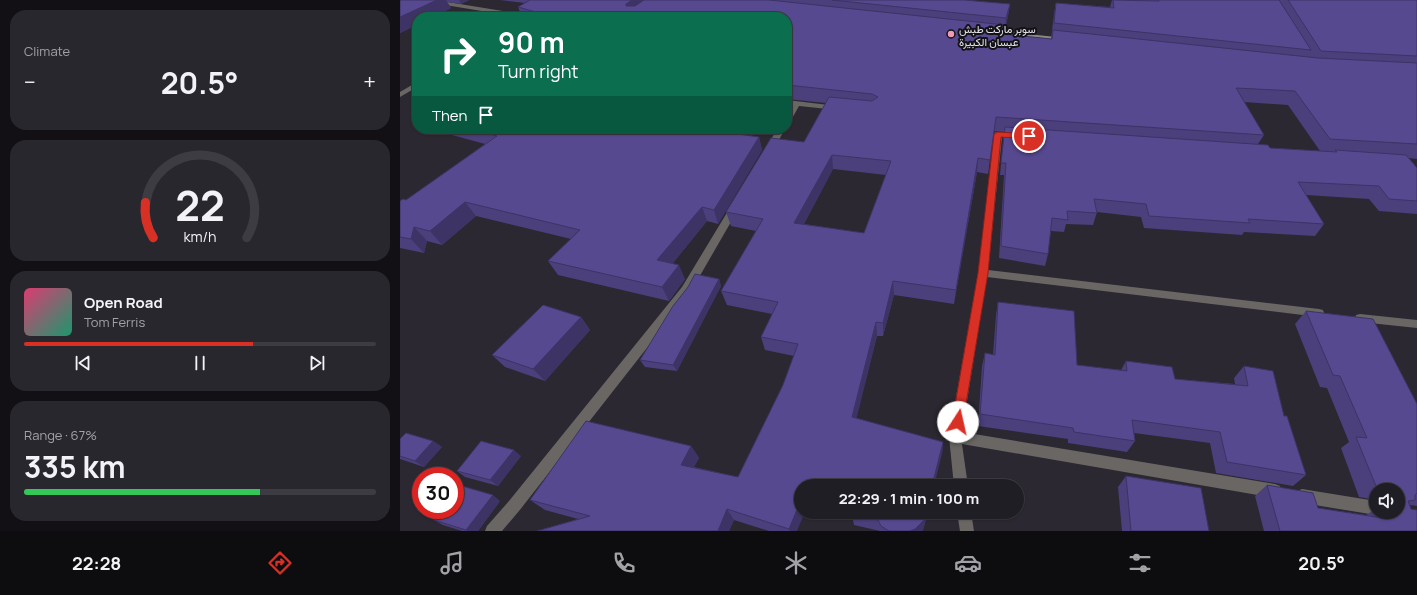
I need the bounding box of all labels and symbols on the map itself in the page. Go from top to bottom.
place label: سوبر ماركت طبش عبسان الكبيرة [959,21,1036,49]
marker: سوبر ماركت طبش عبسان الكبيرة [946,29,956,39]
pin [1012,119,1046,153]
position arrow [937,401,979,443]
speed limit sign: 30 [412,467,464,519]

